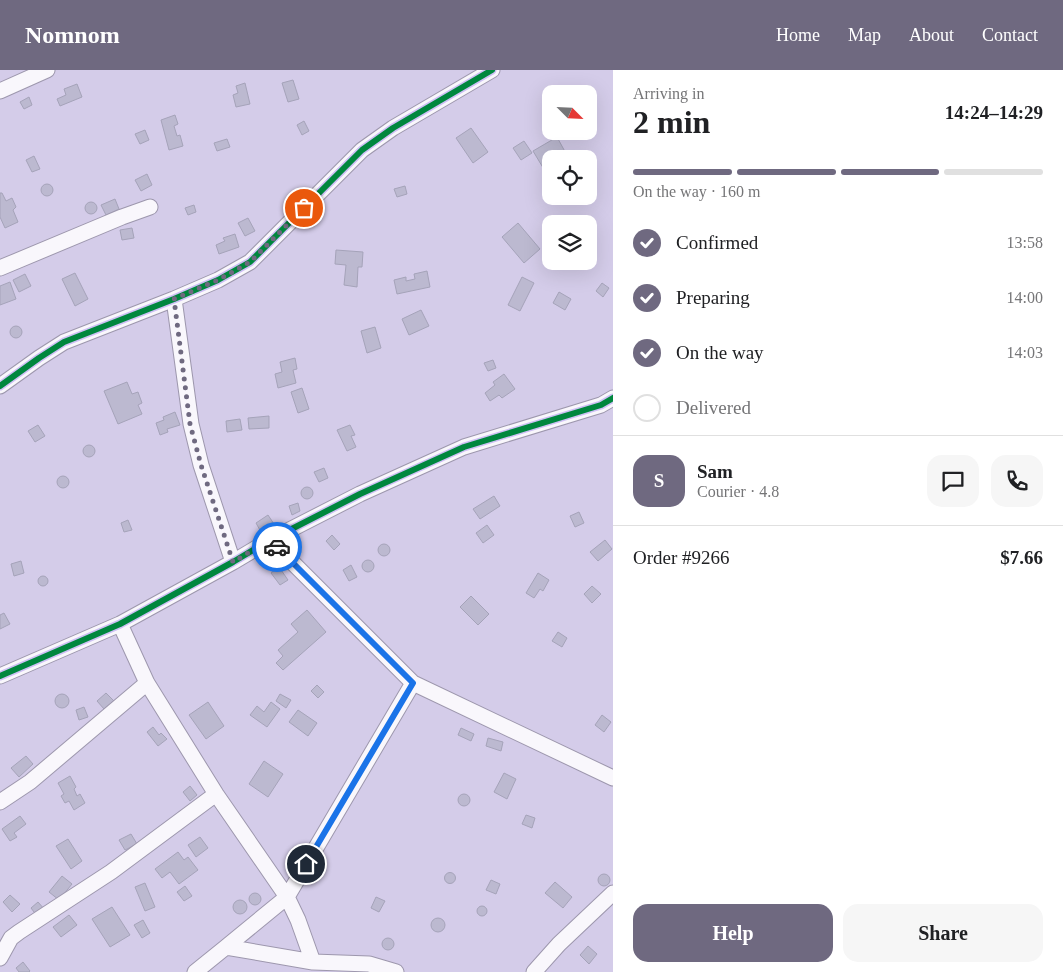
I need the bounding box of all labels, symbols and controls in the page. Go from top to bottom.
text: Nomnom [25,22,120,48]
text: Home [776,25,820,45]
text: Map [848,25,881,45]
text: About [909,25,954,45]
text: Contact [982,25,1038,45]
north arrow [542,85,598,140]
map controls [542,85,597,270]
text: Arriving in [633,85,705,102]
text: 14:24–14:29 [945,102,1043,123]
text: 2 min [633,104,710,140]
button: locate [542,150,597,205]
text: On the way · 160 m [633,183,761,200]
pin [283,187,325,229]
icon: bag [290,194,318,222]
button: layers [542,215,597,270]
icon: check [633,229,661,257]
text: Confirmed [676,232,758,253]
text: 13:58 [1007,234,1043,251]
icon: check [633,284,661,312]
text: Preparing [676,287,750,308]
text: 14:00 [1007,289,1043,306]
icon: check [633,339,661,367]
text: On the way [676,342,764,363]
text: 14:03 [1007,344,1043,361]
text: Delivered [676,397,751,418]
button: chat [927,455,979,507]
button: phone [991,455,1043,507]
text: Sam [697,461,733,482]
text: S [654,470,664,491]
text: Courier · 4.8 [697,483,779,500]
courier [252,522,302,572]
icon: car [263,533,291,561]
text: Order #9266 [633,547,730,568]
text: $7.66 [1000,547,1043,568]
pin [285,843,327,885]
icon: home [292,850,320,878]
button: Help [633,904,833,962]
button: Share [843,904,1043,962]

